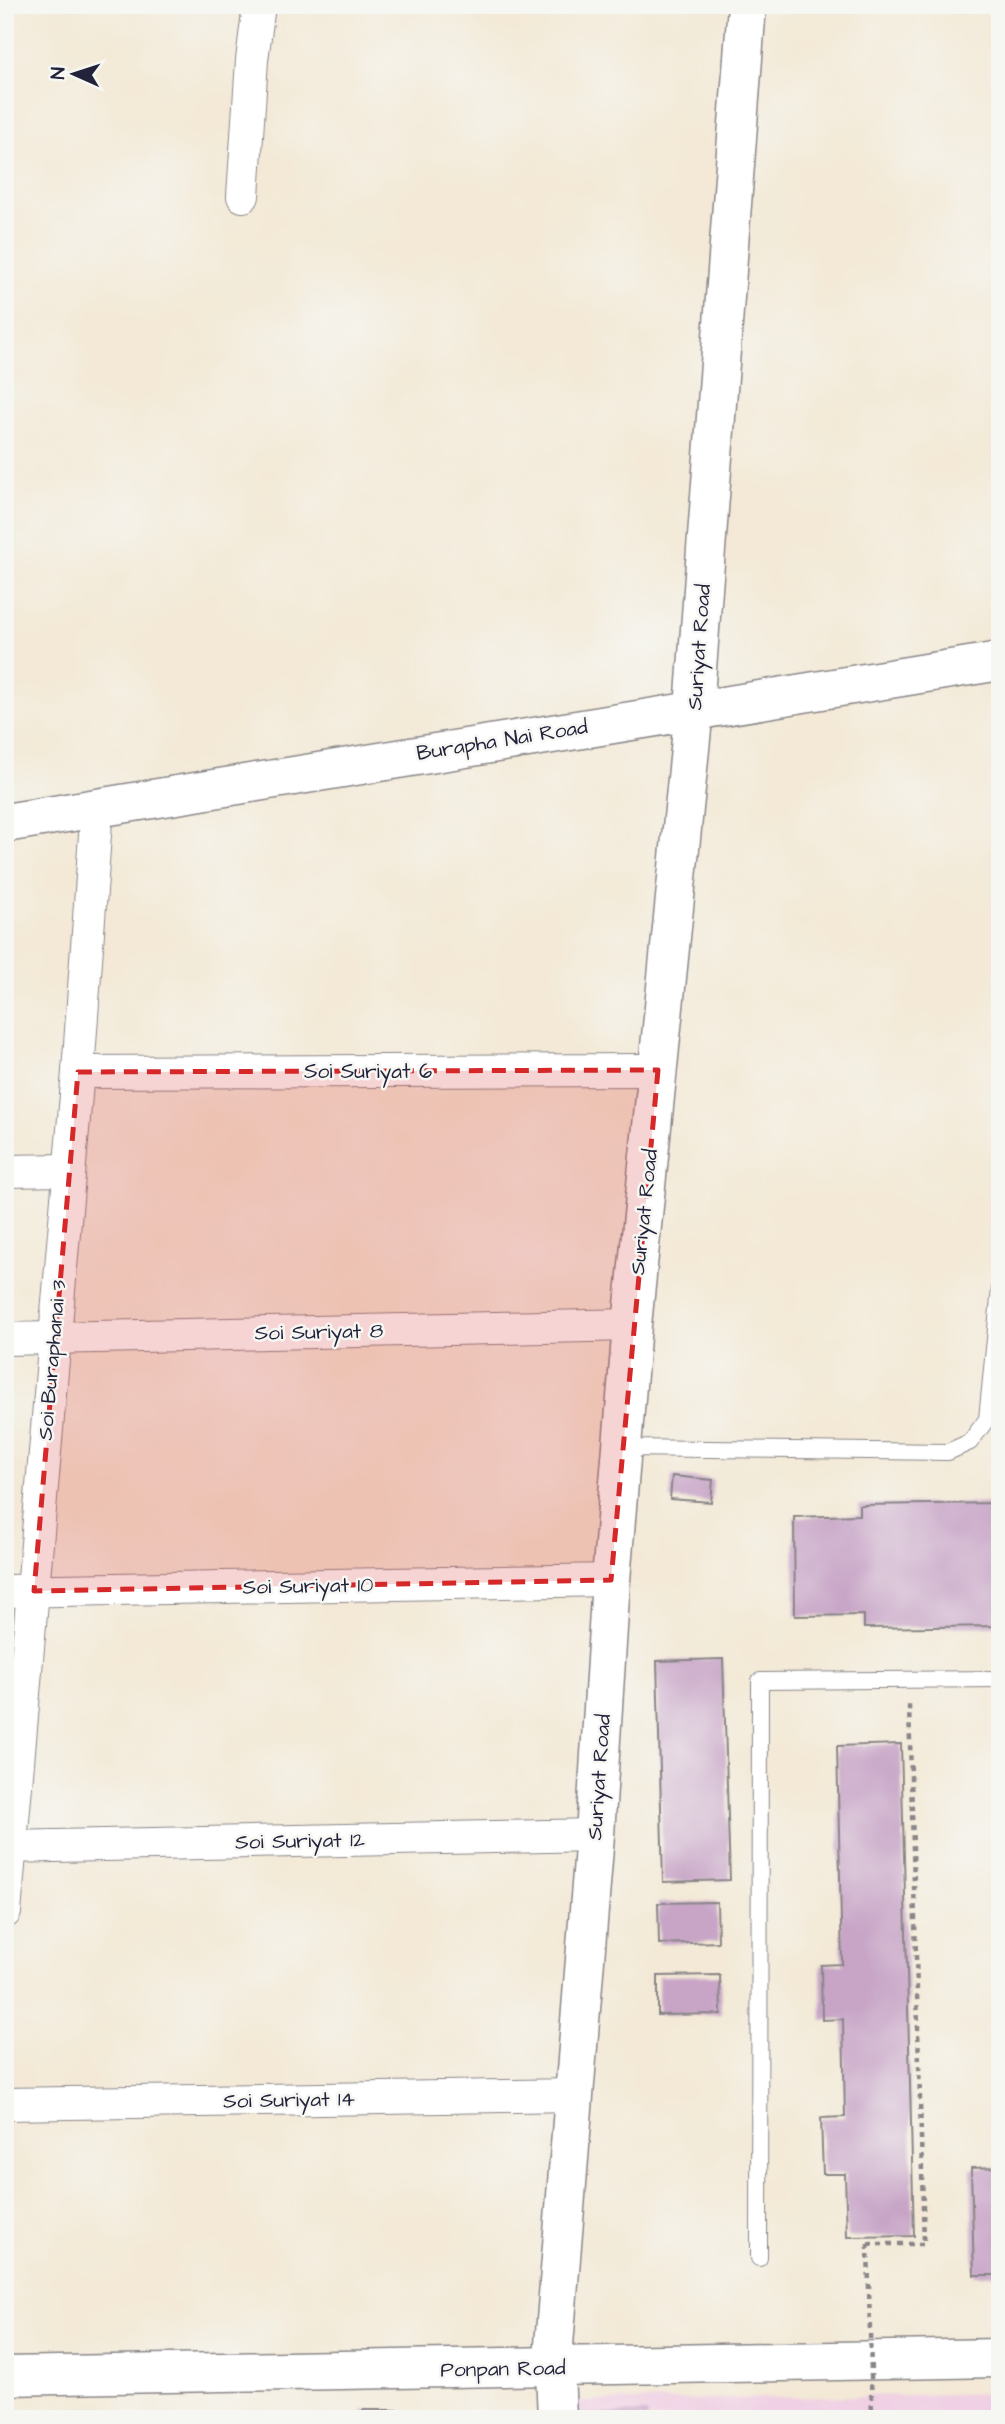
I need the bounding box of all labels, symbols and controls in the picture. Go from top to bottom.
north arrow [38,38,108,108]
text: N [45,66,72,80]
street label: Suriyat Road [680,583,720,711]
street label: Burapha Nai Road [414,712,590,769]
street label: Soi Suriyat 6 [304,1057,432,1088]
street label: Suriyat Road [623,1147,667,1277]
street label: Soi Buraphanai 3 [31,1278,74,1442]
street label: Soi Suriyat 8 [254,1316,384,1350]
street label: Soi Suriyat 10 [242,1570,374,1604]
street label: Suriyat Road [580,1713,620,1841]
street label: Soi Suriyat 12 [235,1825,365,1859]
street label: Soi Suriyat 14 [223,2084,355,2118]
street label: Ponpan Road [440,2353,566,2386]

